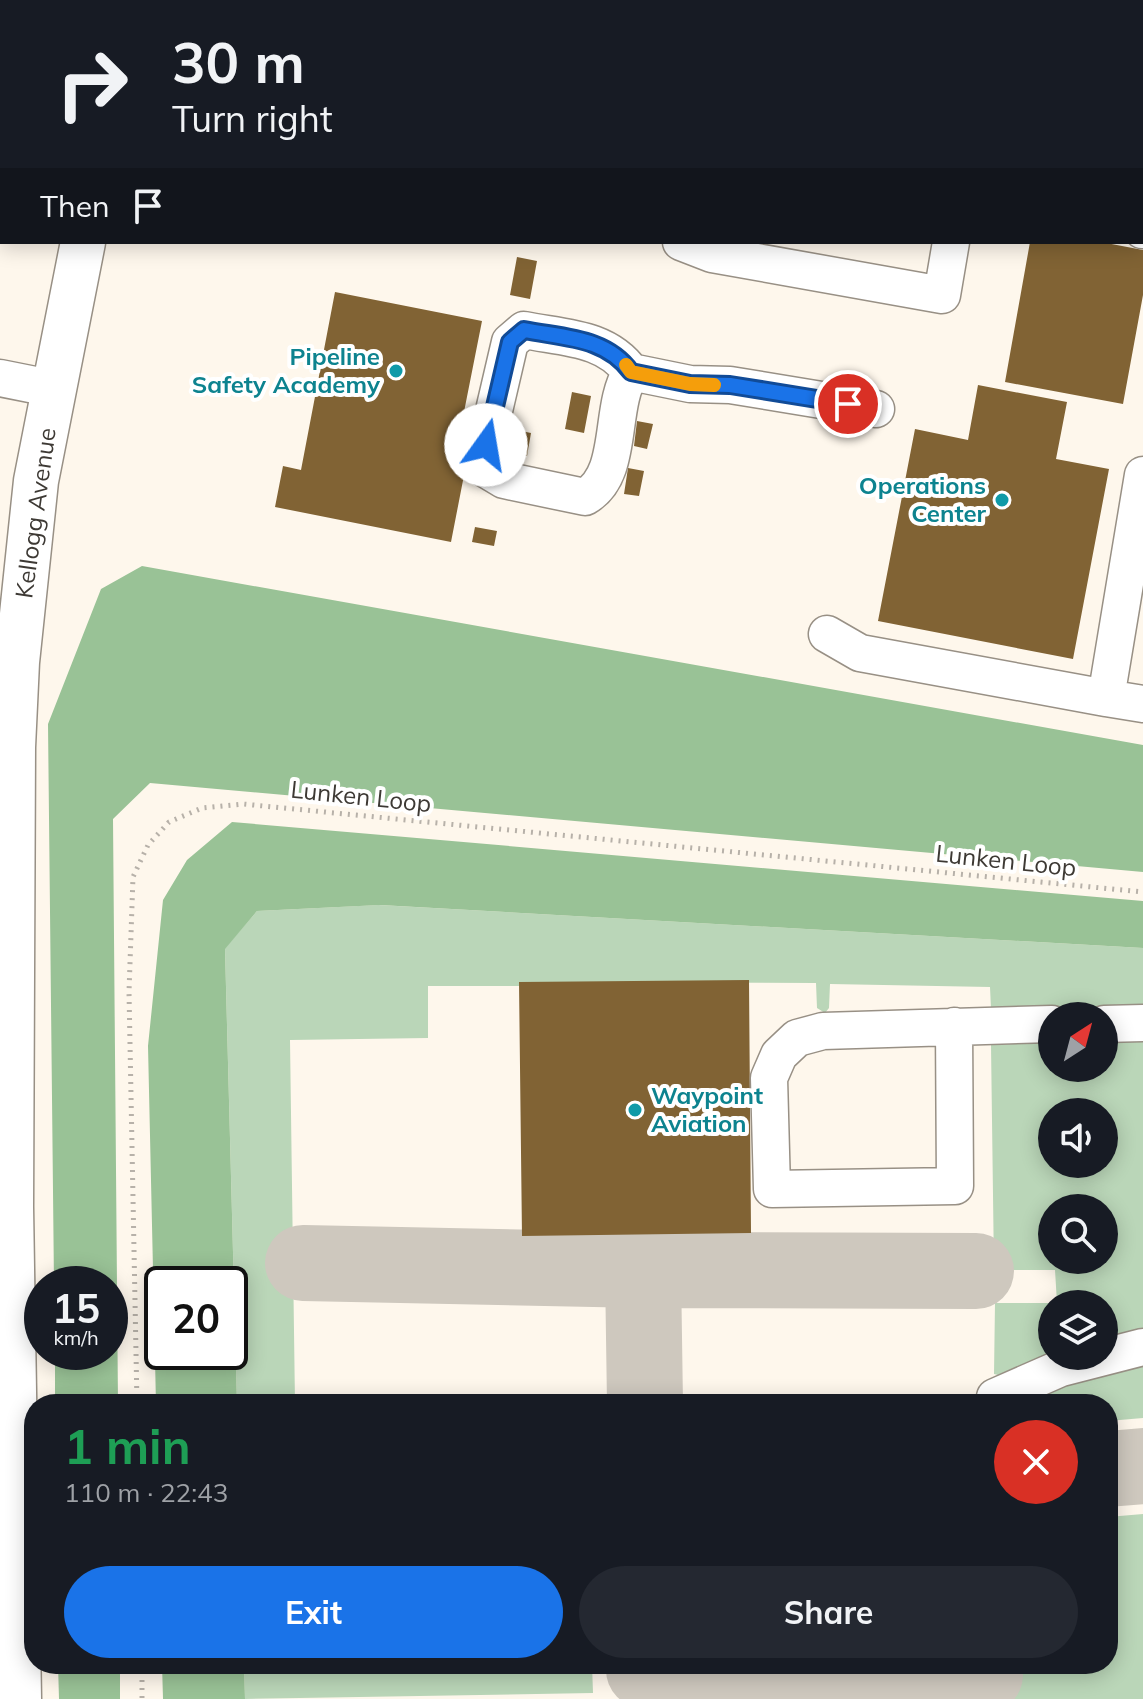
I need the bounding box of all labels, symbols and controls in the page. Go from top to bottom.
text: 30 m [172,27,305,97]
icon: right [40,32,144,136]
text: Turn right [172,96,333,141]
icon: arrive [126,184,170,228]
text: Then [40,187,110,225]
place label: Pipeline Safety Academy [192,341,381,399]
marker: Pipeline Safety Academy [387,362,405,380]
pin [814,370,882,438]
icon: arrive [826,382,870,426]
position arrow [444,403,528,487]
street label: Kellogg Avenue [8,426,62,600]
place label: Operations Center [859,470,987,528]
marker: Operations Center [993,491,1011,509]
street label: Lunken Loop [289,774,433,818]
street label: Lunken Loop [934,838,1078,882]
north arrow [1038,1002,1118,1082]
map controls [1038,1002,1118,1370]
place label: Waypoint Aviation [651,1080,763,1138]
button: sound [1038,1098,1118,1178]
marker: Waypoint Aviation [626,1101,644,1119]
button: search [1038,1194,1118,1274]
speed limit sign: 20 [144,1266,248,1370]
text: 15 [52,1283,100,1333]
button: layers [1038,1290,1118,1370]
text: km/h [53,1325,99,1350]
text: 1 min [64,1416,191,1476]
button: close [994,1420,1078,1504]
text: 110 m · 22:43 [64,1476,228,1509]
button: Exit [64,1566,563,1658]
button: Share [579,1566,1078,1658]

